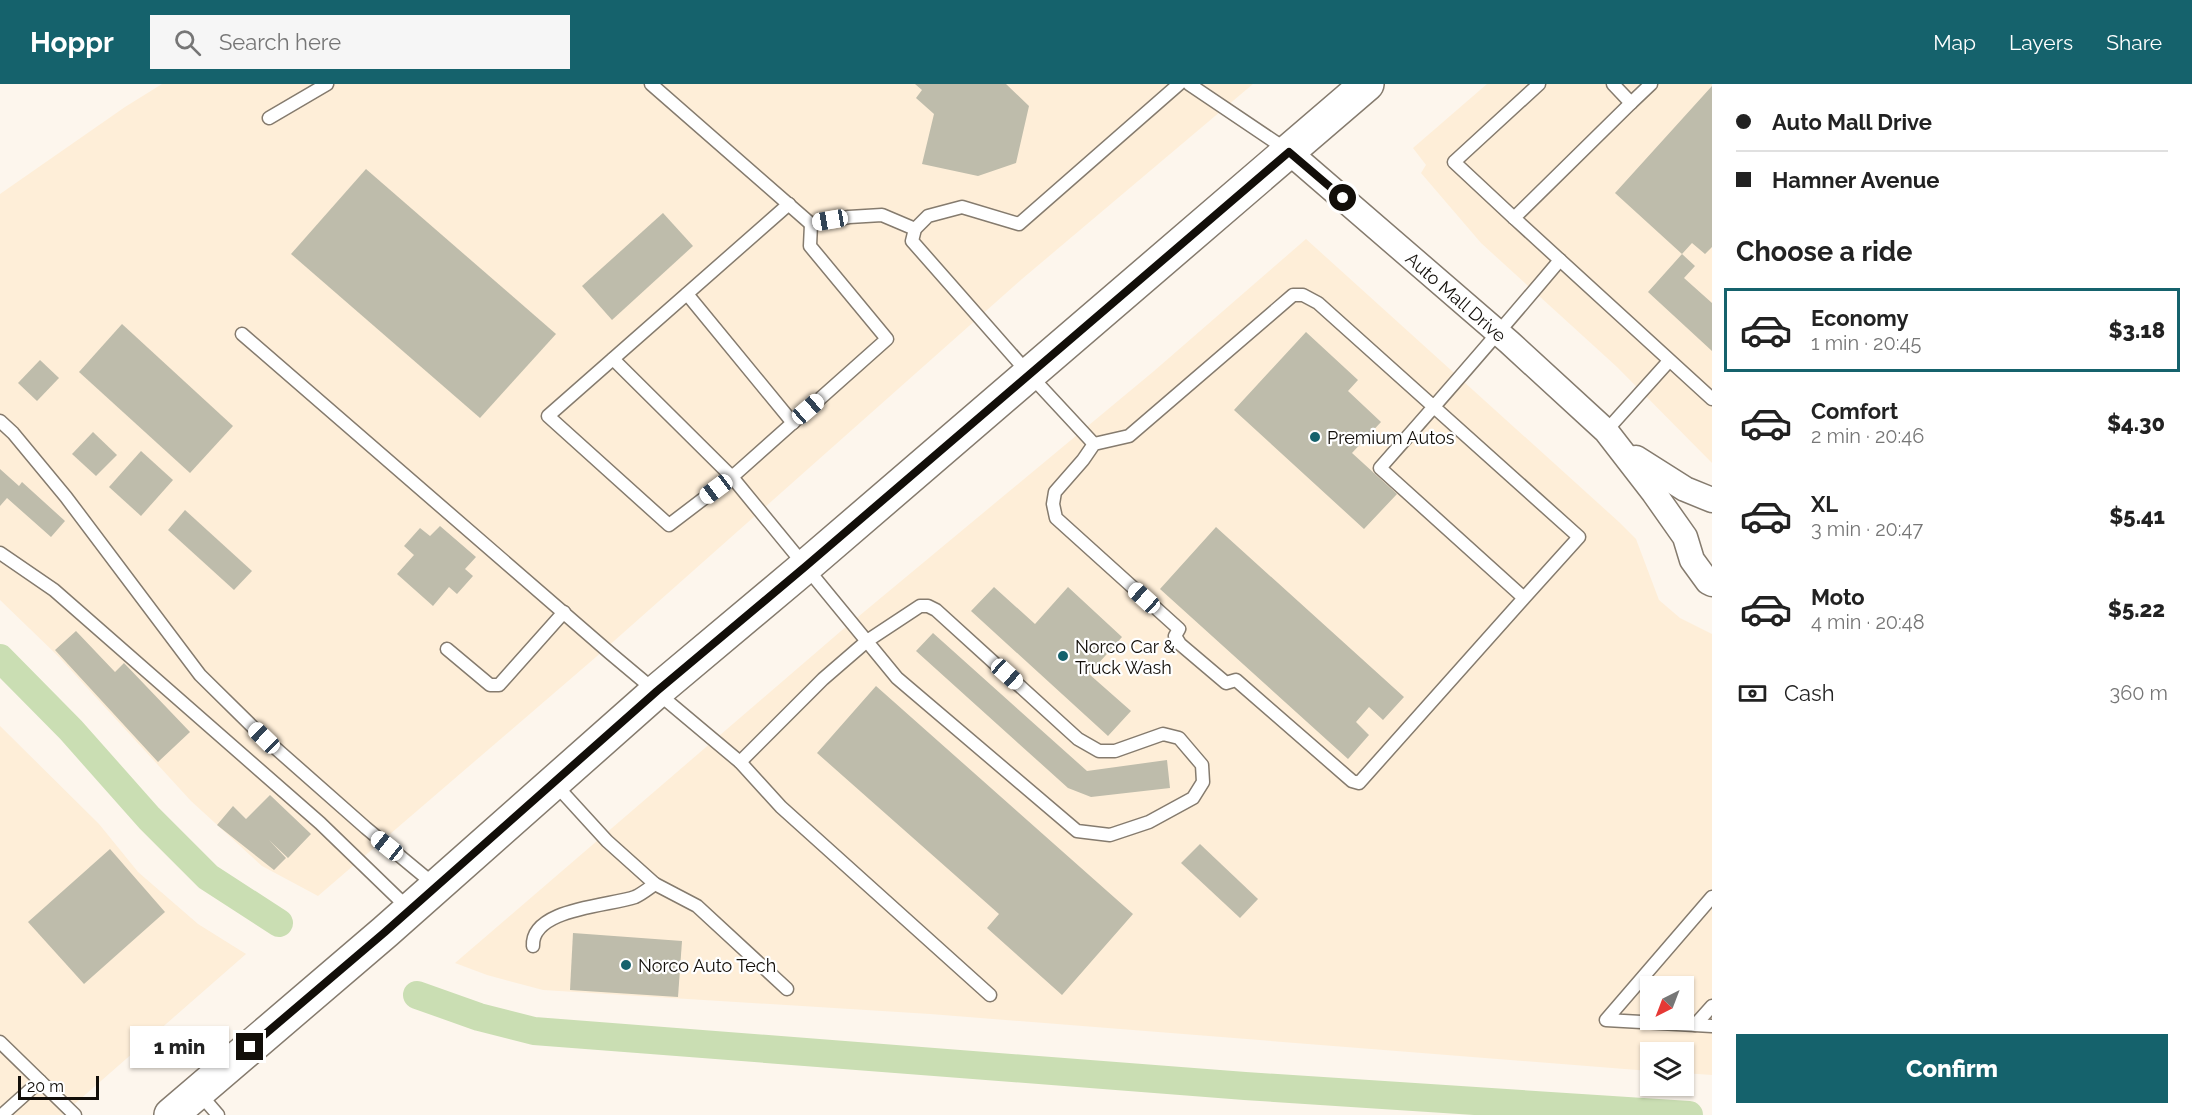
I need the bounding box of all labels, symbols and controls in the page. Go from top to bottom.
search box [150,15,570,69]
text: Hoppr [30,26,114,59]
icon: search [171,26,204,59]
text: Search here [219,29,341,55]
text: Map [1933,30,1976,55]
text: Layers [2009,30,2073,55]
text: Share [2106,30,2162,55]
text: Auto Mall Drive [1772,109,1932,135]
text: Hamner Avenue [1772,167,1939,193]
route start [1329,184,1356,211]
car [811,208,849,232]
text: Choose a ride [1736,236,1912,267]
street label: Auto Mall Drive [1402,248,1511,347]
icon: car [1739,303,1793,357]
text: Economy [1811,305,1909,331]
text: $3.18 [2109,317,2165,343]
text: 1 min · 20:45 [1811,331,1921,355]
car [789,390,827,428]
icon: car [1739,396,1793,450]
text: Comfort [1811,398,1898,424]
text: $4.30 [2107,410,2165,436]
text: 2 min · 20:46 [1811,424,1924,448]
place label: Premium Autos [1327,427,1455,448]
marker: Premium Autos [1308,430,1322,444]
car [696,471,736,507]
icon: car [1739,489,1793,543]
text: XL [1811,491,1838,517]
text: $5.41 [2109,503,2165,529]
text: 3 min · 20:47 [1811,517,1923,541]
car [1125,579,1163,617]
icon: car [1739,582,1793,636]
text: Moto [1811,584,1865,610]
text: $5.22 [2108,596,2165,622]
text: 4 min · 20:48 [1811,610,1925,634]
place label: Norco Car & Truck Wash [1075,636,1175,678]
marker: Norco Car & Truck Wash [1056,649,1070,663]
car [988,655,1026,693]
icon: cash [1736,677,1769,710]
text: Cash [1784,680,1835,706]
text: 360 m [2110,681,2168,705]
car [245,719,283,757]
car [367,828,407,864]
place label: Norco Auto Tech [638,955,776,976]
marker: Norco Auto Tech [619,958,633,972]
north arrow [1640,976,1694,1030]
map controls [1640,976,1694,1096]
callout: 1 min [130,1026,229,1068]
route end [236,1033,263,1060]
button: Confirm [1736,1034,2168,1103]
text: 1 min [154,1035,205,1059]
button: layers [1640,1042,1694,1096]
scale bar [18,1073,99,1100]
text: 20 m [27,1077,64,1096]

